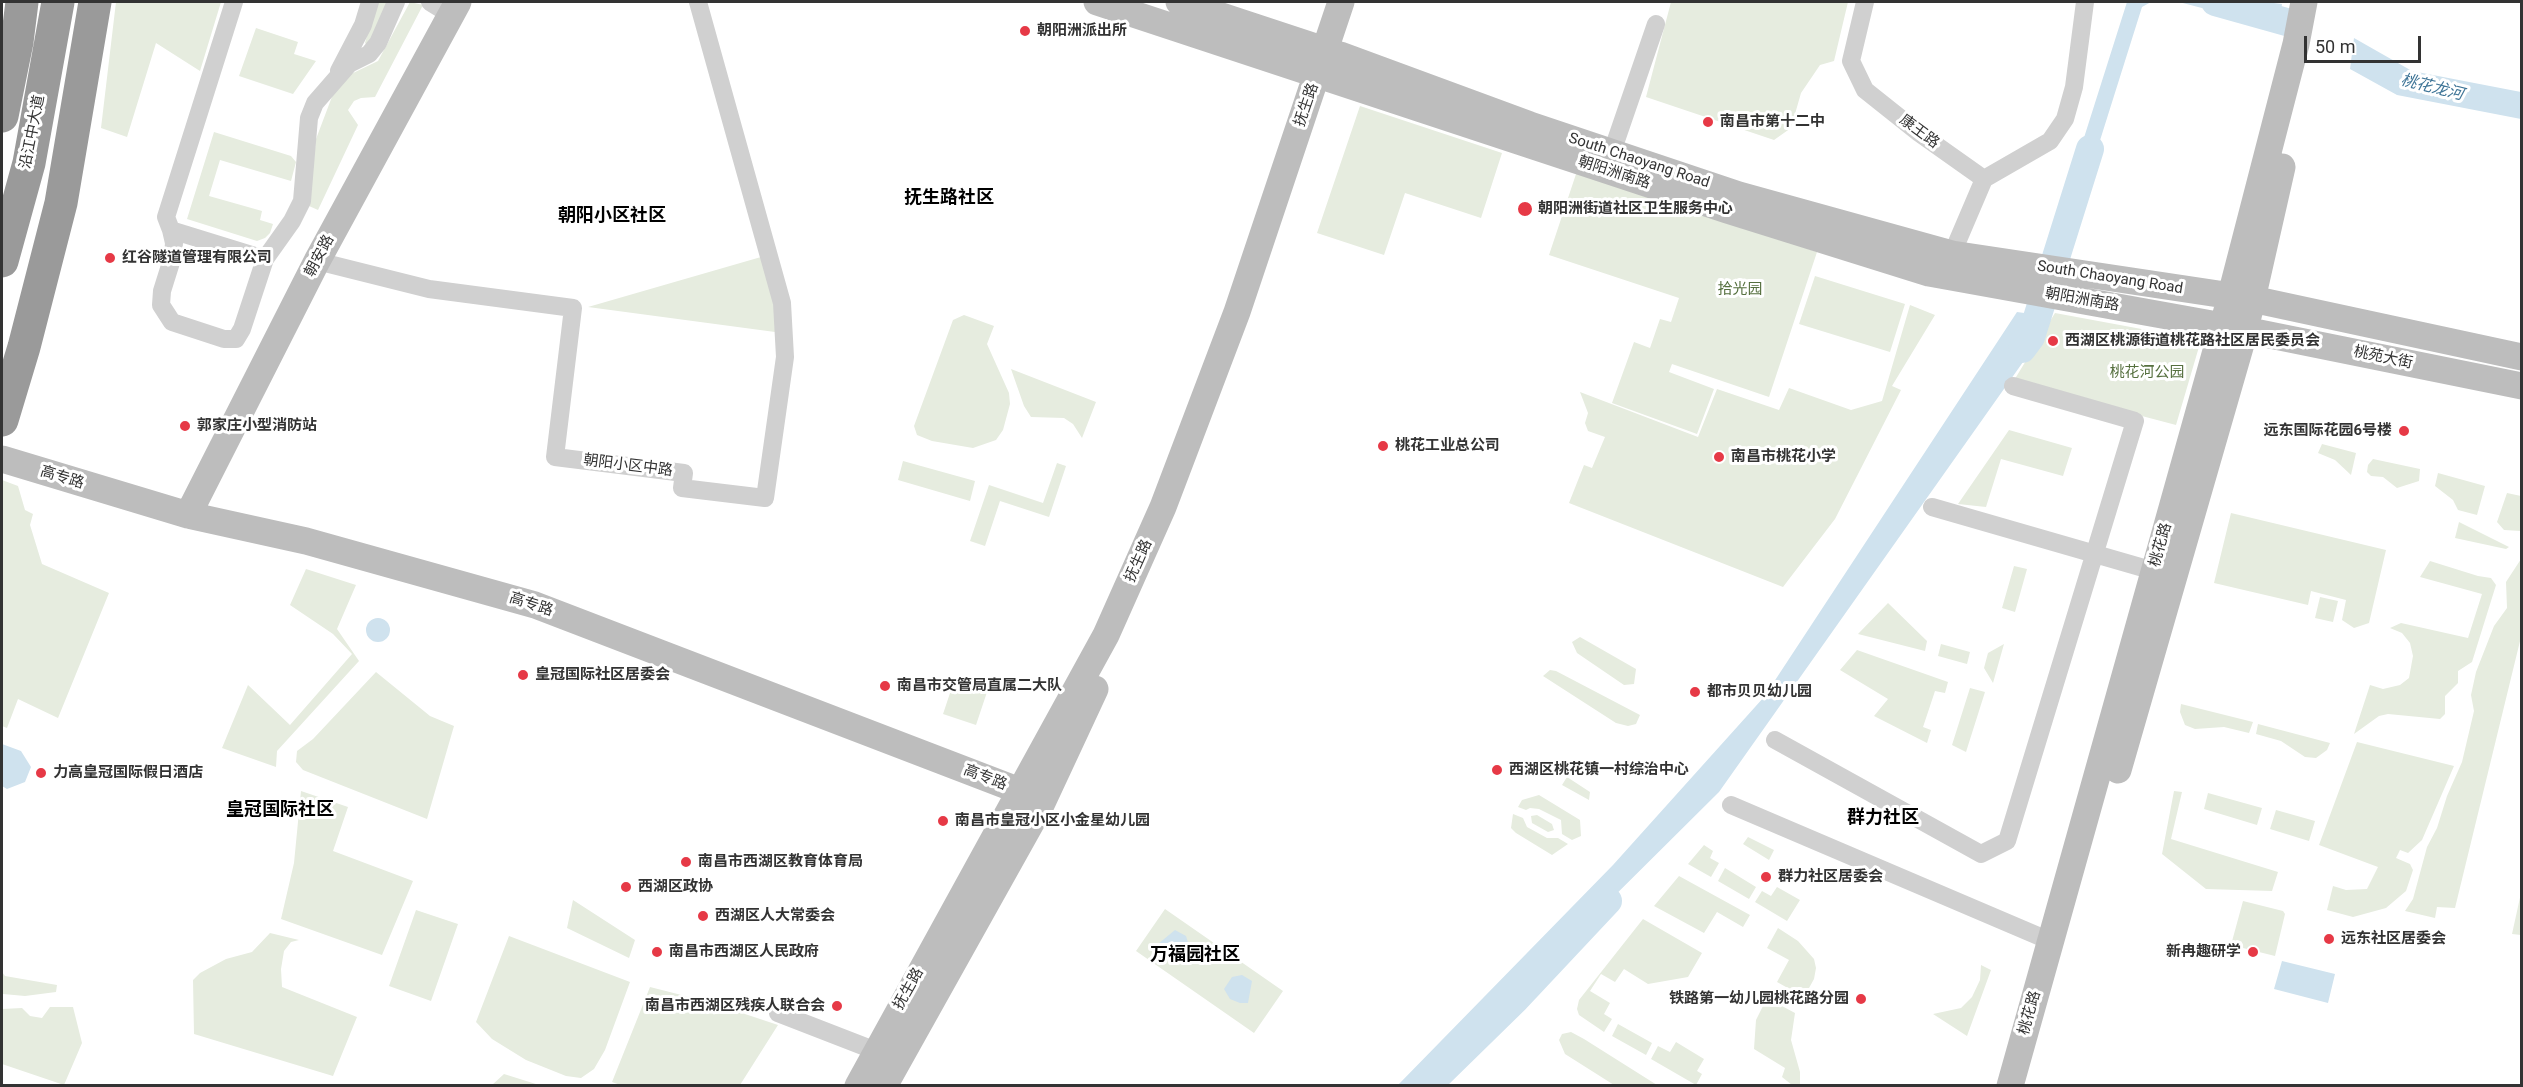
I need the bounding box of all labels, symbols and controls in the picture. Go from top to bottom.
place label: 朝阳洲派出所 [1037,22,1127,40]
marker: 朝阳洲派出所 [1018,24,1032,38]
scale bar [2307,24,2424,62]
text: 50 m [2315,36,2355,57]
water label: 桃花龙河 [2399,71,2465,105]
street label: 抚生路 [1291,81,1323,129]
street label: 沿江中大道 [17,93,49,171]
street label: 康王路 [1896,111,1942,153]
place label: 南昌市第十二中 [1720,113,1825,131]
marker: 南昌市第十二中 [1701,115,1715,129]
street label: South Chaoyang Road [1566,130,1712,192]
street label: 朝阳洲南路 [1576,153,1652,193]
district label: 抚生路社区 [904,187,994,209]
marker: 朝阳洲街道社区卫生服务中心 [1516,200,1534,218]
place label: 朝阳洲街道社区卫生服务中心 [1538,200,1733,218]
district label: 朝阳小区社区 [558,205,666,227]
street label: 朝安路 [301,232,339,280]
place label: 红谷隧道管理有限公司 [122,249,272,267]
marker: 红谷隧道管理有限公司 [103,251,117,265]
street label: South Chaoyang Road [2036,258,2184,298]
park label: 拾光园 [1718,281,1762,299]
street label: 朝阳洲南路 [2044,285,2120,315]
place label: 西湖区桃源街道桃花路社区居民委员会 [2065,332,2320,350]
marker: 西湖区桃源街道桃花路社区居民委员会 [2046,334,2060,348]
street label: 桃苑大街 [2352,343,2414,373]
park label: 桃花河公园 [2110,364,2184,382]
place label: 郭家庄小型消防站 [197,417,317,435]
marker: 郭家庄小型消防站 [178,419,192,433]
place label: 远东国际花园6号楼 [2263,422,2392,440]
marker: 远东国际花园6号楼 [2397,424,2411,438]
place label: 桃花工业总公司 [1395,437,1500,455]
marker: 桃花工业总公司 [1376,439,1390,453]
place label: 南昌市桃花小学 [1731,448,1836,466]
marker: 南昌市桃花小学 [1712,450,1726,464]
street label: 朝阳小区中路 [582,452,674,480]
street label: 高专路 [38,463,86,493]
street label: 桃花路 [2146,521,2176,569]
street label: 抚生路 [1122,537,1156,585]
street label: 高专路 [507,589,555,621]
place label: 皇冠国际社区居委会 [535,666,670,684]
marker: 皇冠国际社区居委会 [516,668,530,682]
place label: 南昌市交管局直属二大队 [897,677,1062,695]
marker: 南昌市交管局直属二大队 [878,679,892,693]
place label: 都市贝贝幼儿园 [1707,683,1812,701]
marker: 都市贝贝幼儿园 [1688,685,1702,699]
place label: 西湖区桃花镇一村综治中心 [1509,761,1689,779]
street label: 高专路 [961,762,1009,794]
marker: 西湖区桃花镇一村综治中心 [1490,763,1504,777]
place label: 力高皇冠国际假日酒店 [53,764,203,782]
marker: 力高皇冠国际假日酒店 [34,766,48,780]
district label: 皇冠国际社区 [226,799,334,821]
district label: 群力社区 [1847,807,1919,829]
place label: 南昌市皇冠小区小金星幼儿园 [955,812,1150,830]
marker: 南昌市皇冠小区小金星幼儿园 [936,814,950,828]
place label: 南昌市西湖区教育体育局 [698,853,863,871]
marker: 南昌市西湖区教育体育局 [679,855,693,869]
place label: 群力社区居委会 [1778,868,1883,886]
marker: 群力社区居委会 [1759,870,1773,884]
place label: 西湖区政协 [638,878,713,896]
marker: 西湖区政协 [619,880,633,894]
place label: 西湖区人大常委会 [715,907,835,925]
marker: 西湖区人大常委会 [696,909,710,923]
place label: 远东社区居委会 [2341,930,2446,948]
marker: 远东社区居委会 [2322,932,2336,946]
place label: 南昌市西湖区人民政府 [669,943,819,961]
place label: 新冉趣研学 [2166,943,2241,961]
district label: 万福园社区 [1150,944,1240,966]
marker: 南昌市西湖区人民政府 [650,945,664,959]
marker: 新冉趣研学 [2246,945,2260,959]
street label: 抚生路 [890,965,928,1013]
street label: 桃花路 [2015,989,2045,1037]
place label: 铁路第一幼儿园桃花路分园 [1669,990,1849,1008]
marker: 铁路第一幼儿园桃花路分园 [1854,992,1868,1006]
place label: 南昌市西湖区残疾人联合会 [645,997,825,1015]
marker: 南昌市西湖区残疾人联合会 [830,999,844,1013]

